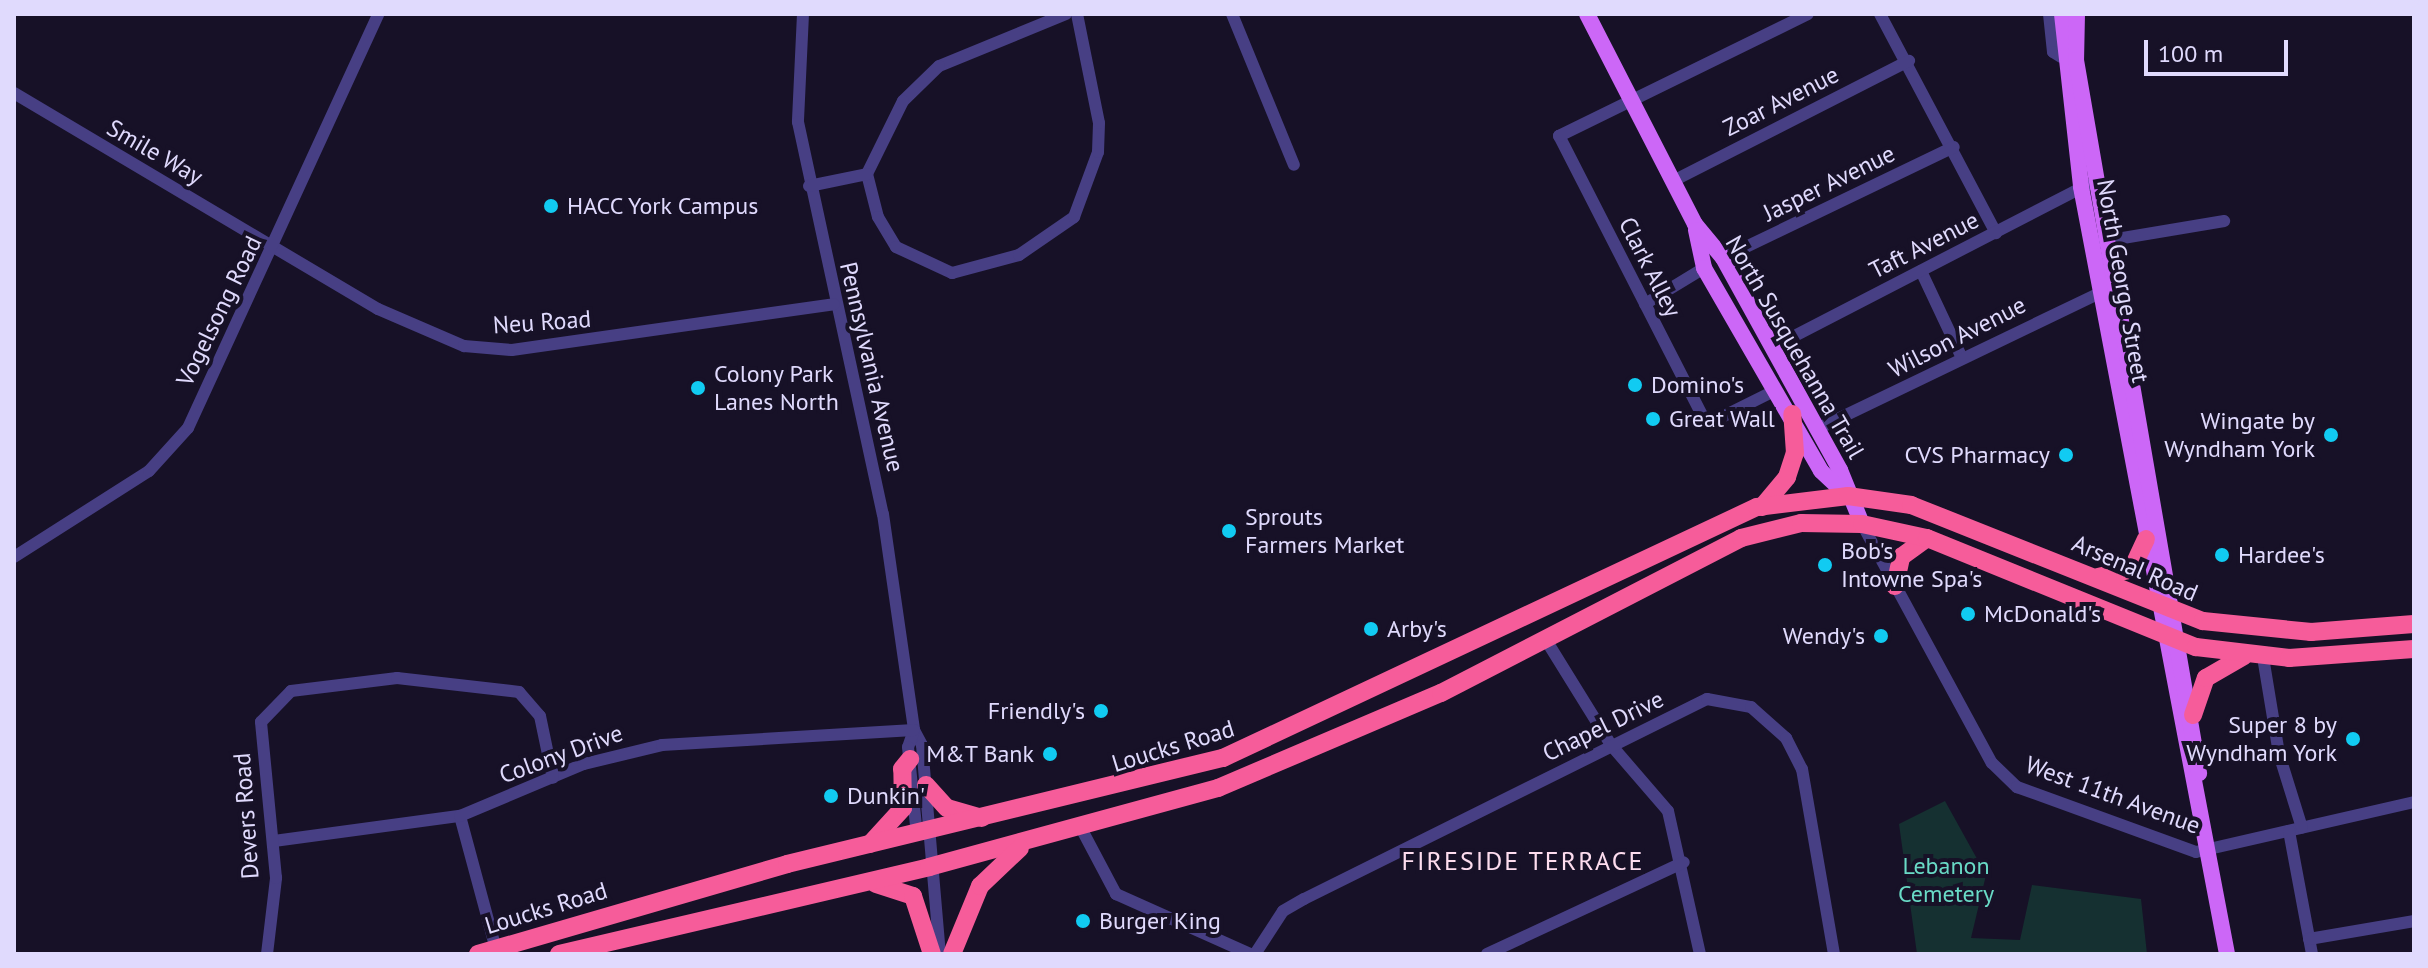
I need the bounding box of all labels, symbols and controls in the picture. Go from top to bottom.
scale bar [2148,24,2292,74]
text: 100 m [2158,38,2223,69]
street label: Zoar Avenue [1718,60,1844,142]
street label: Smile Way [102,113,208,191]
street label: Jasper Avenue [1758,139,1900,227]
street label: North George Street [2091,177,2155,385]
place label: HACC York Campus [567,192,761,220]
marker: HACC York Campus [542,197,560,215]
street label: Taft Avenue [1864,205,1984,285]
street label: Clark Alley [1612,212,1688,322]
street label: North Susquehanna Trail [1719,230,1871,464]
street label: Vogelsong Road [170,231,268,391]
street label: Pennsylvania Avenue [834,259,910,475]
street label: Wilson Avenue [1883,290,2031,384]
street label: Neu Road [492,304,592,340]
place label: Colony Park Lanes North [714,360,839,416]
place label: Domino's [1651,371,1744,399]
marker: Domino's [1626,376,1644,394]
marker: Colony Park Lanes North [689,379,707,397]
place label: Great Wall [1669,405,1775,433]
place label: Wingate by Wyndham York [2163,407,2315,463]
marker: Great Wall [1644,410,1662,428]
marker: Wingate by Wyndham York [2322,426,2340,444]
place label: CVS Pharmacy [1904,441,2050,469]
marker: CVS Pharmacy [2057,446,2075,464]
place label: Sprouts Farmers Market [1245,503,1404,559]
marker: Sprouts Farmers Market [1220,522,1238,540]
street label: Arsenal Road [2068,529,2202,607]
place label: Bob's Intowne Spa's [1841,537,1982,593]
place label: Hardee's [2238,541,2325,569]
marker: Hardee's [2213,546,2231,564]
marker: Bob's Intowne Spa's [1816,556,1834,574]
place label: McDonald's [1984,600,2101,628]
marker: McDonald's [1959,605,1977,623]
place label: Arby's [1387,615,1447,643]
marker: Arby's [1362,620,1380,638]
place label: Wendy's [1783,622,1865,650]
marker: Wendy's [1872,627,1890,645]
street label: Chapel Drive [1538,684,1668,768]
place label: Friendly's [988,697,1085,725]
marker: Friendly's [1092,702,1110,720]
place label: Super 8 by Wyndham York [2185,711,2337,767]
street label: Loucks Road [1108,714,1238,778]
street label: Colony Drive [495,718,627,790]
marker: Super 8 by Wyndham York [2344,730,2362,748]
place label: M&T Bank [925,740,1034,768]
marker: M&T Bank [1041,745,1059,763]
street label: West 11th Avenue [2021,750,2205,840]
street label: Devers Road [227,752,265,880]
place label: Dunkin' [847,782,925,810]
marker: Dunkin' [822,787,840,805]
district label: FIRESIDE TERRACE [1401,845,1645,877]
park label: Lebanon Cemetery [1898,852,1994,908]
street label: Loucks Road [481,876,611,940]
place label: Burger King [1099,907,1221,935]
marker: Burger King [1074,912,1092,930]

